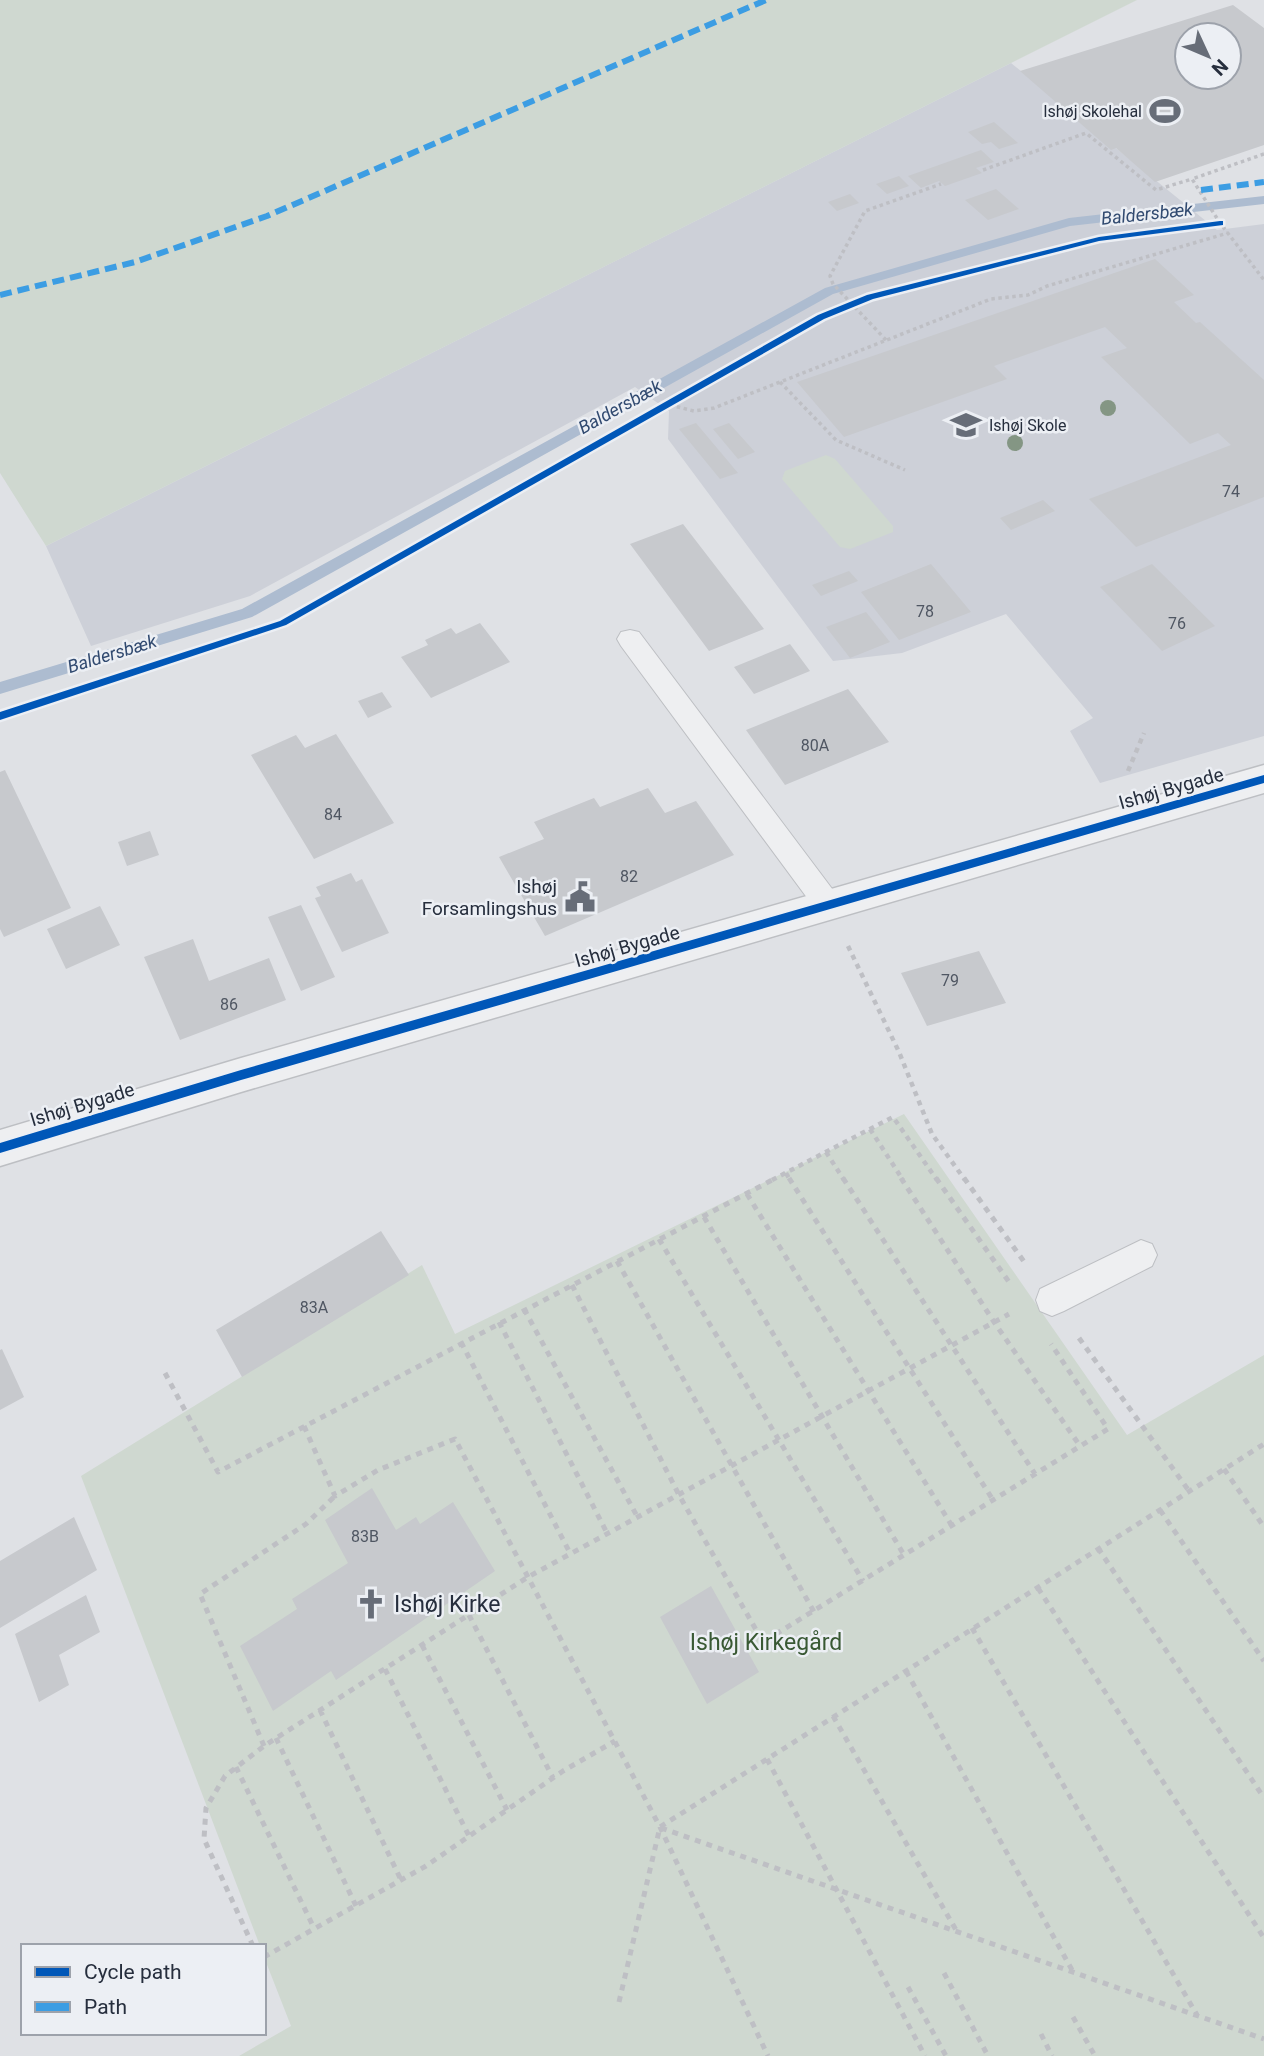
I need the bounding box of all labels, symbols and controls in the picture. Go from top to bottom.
north arrow [1173,21,1243,91]
text: N [1207,55,1233,80]
sports icon: Ishøj Skolehal [1148,94,1182,128]
place label: Ishøj Skolehal [1043,102,1142,121]
water label: Baldersbæk [1100,198,1195,229]
water label: Baldersbæk [574,375,666,438]
school or university icon: Ishøj Skole [949,408,983,442]
place label: Ishøj Skole [989,416,1066,435]
house number: 74 [1222,482,1240,501]
house number: 78 [916,602,934,621]
house number: 76 [1168,614,1186,633]
water label: Baldersbæk [65,630,160,677]
house number: 80A [801,736,830,755]
street label: Ishøj Bygade [1116,763,1226,814]
house number: 84 [324,805,342,824]
house number: 82 [620,867,638,886]
place label: Ishøj Forsamlingshus [422,875,557,920]
public building icon: Ishøj Forsamlingshus [563,880,597,914]
street label: Ishøj Bygade [572,921,682,972]
house number: 79 [941,971,959,990]
house number: 86 [220,995,238,1014]
street label: Ishøj Bygade [27,1078,137,1131]
house number: 83A [300,1298,329,1317]
house number: 83B [351,1527,379,1546]
church icon: Ishøj Kirke [354,1587,388,1621]
place label: Ishøj Kirke [394,1591,501,1618]
park label: Ishøj Kirkegård [690,1629,842,1656]
legend [21,1944,266,2035]
text: Cycle path [84,1960,182,1984]
text: Path [84,1995,127,2019]

